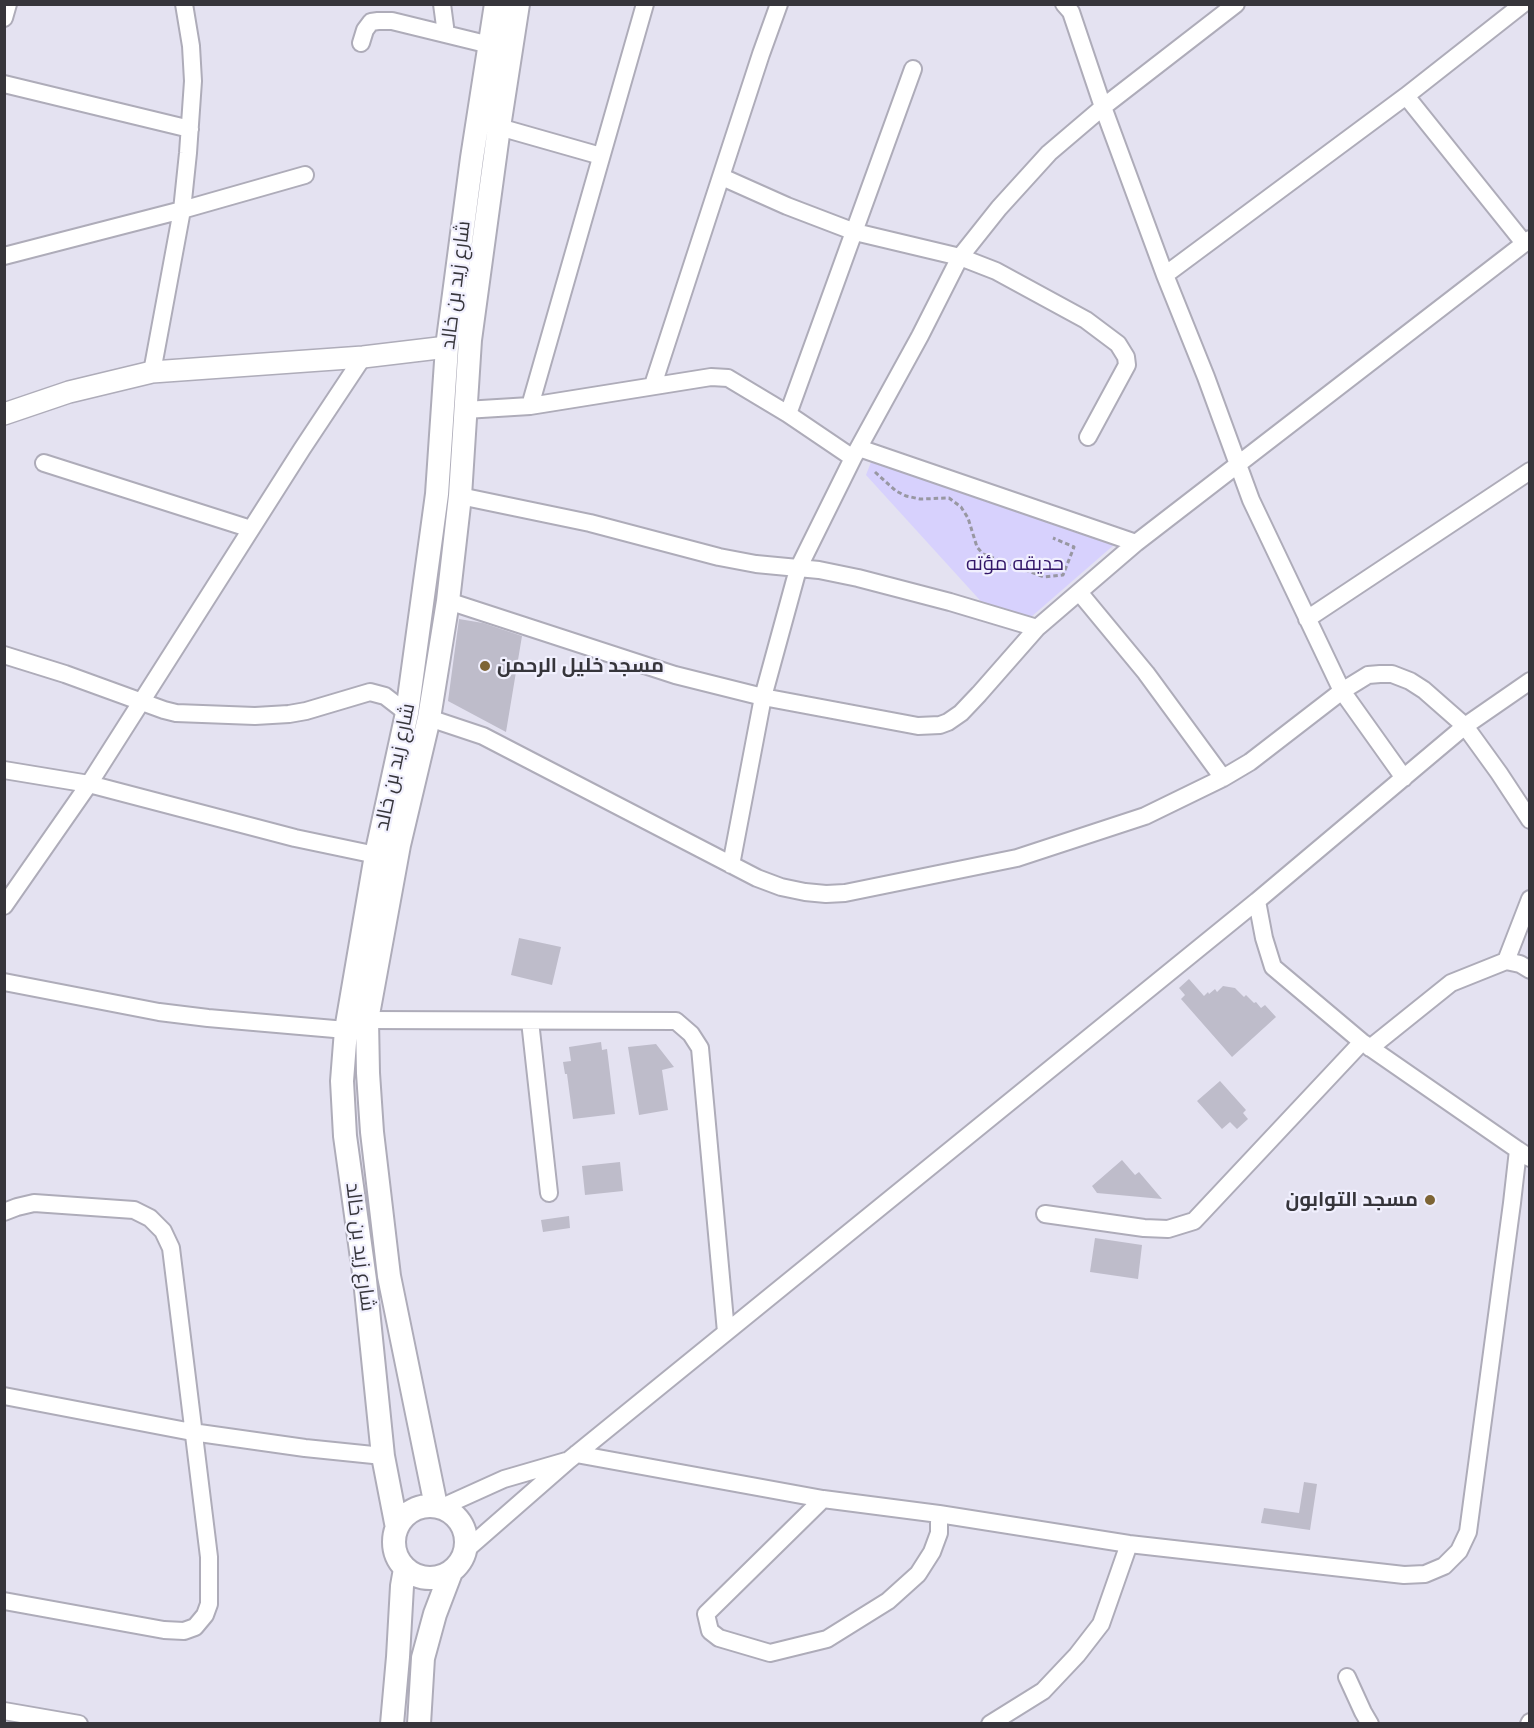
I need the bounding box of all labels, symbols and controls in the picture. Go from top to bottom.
street label: شارع زيد بن خالد [436,219,476,351]
park label: حديقه مؤته [966,552,1064,576]
place label: مسجد خليل الرحمن [497,654,664,678]
marker: مسجد خليل الرحمن [478,659,492,673]
street label: شارع زيد بن خالد [370,701,420,833]
street label: شارع زيد بن خالد [340,1181,380,1313]
place label: مسجد التوابون [1285,1188,1418,1212]
marker: مسجد التوابون [1423,1193,1437,1207]

